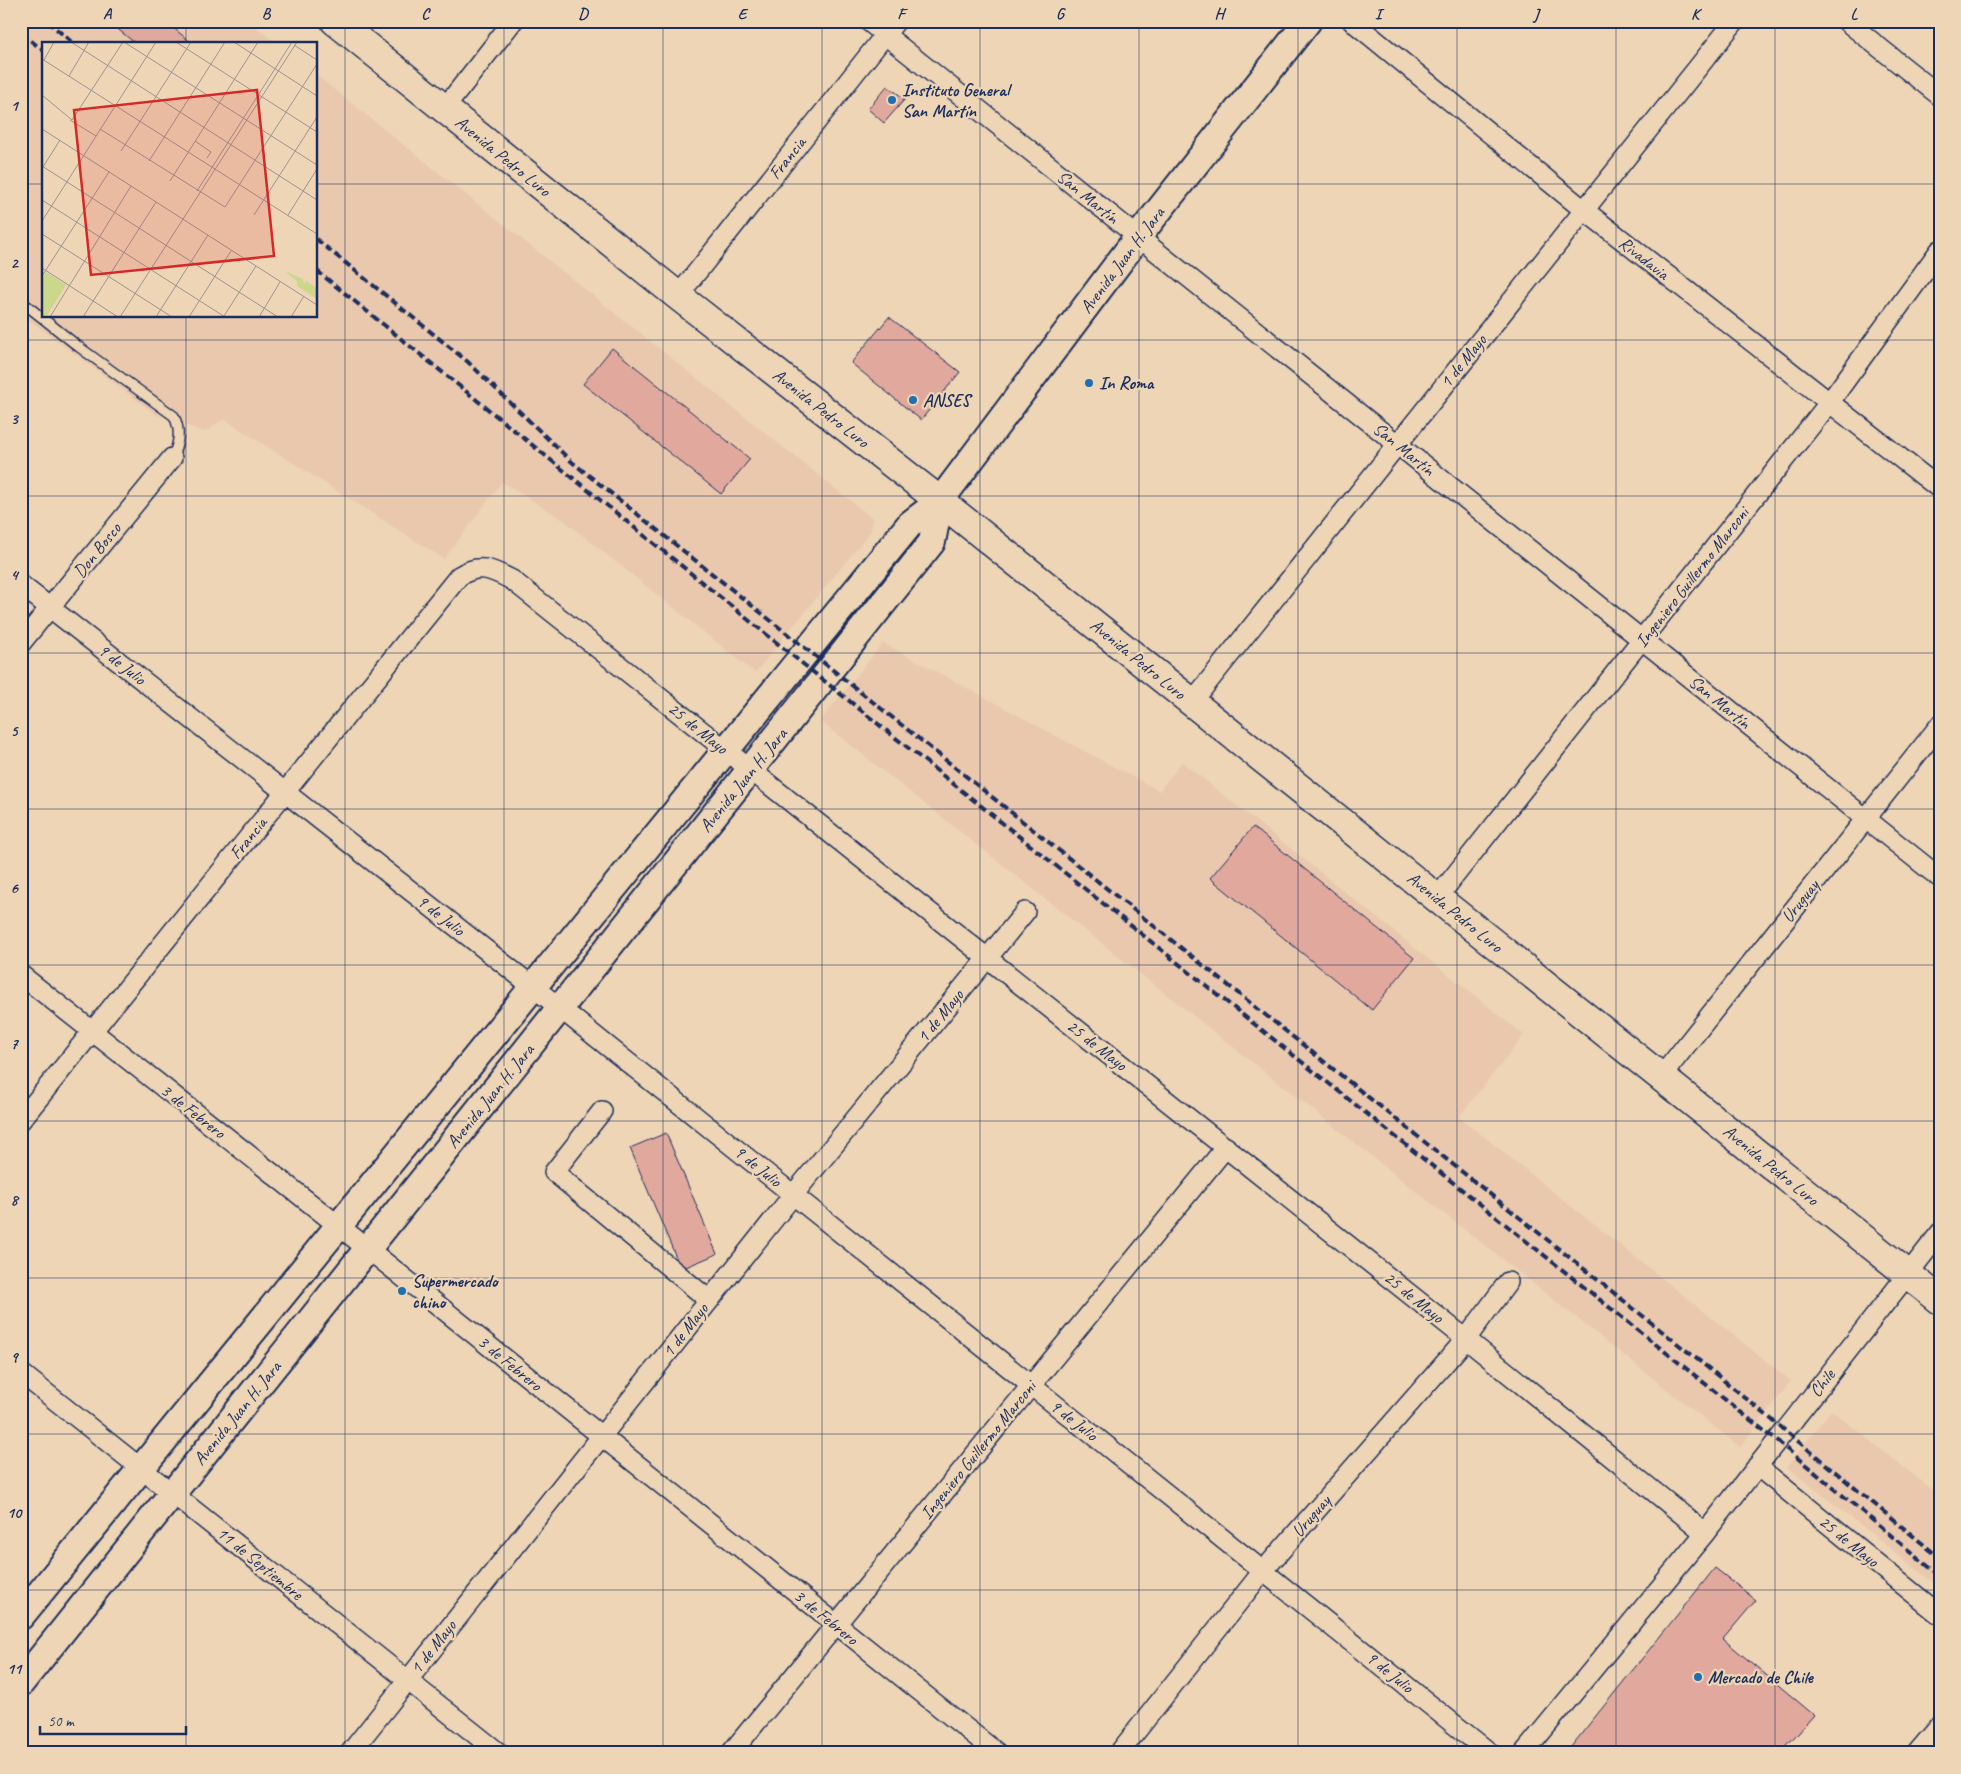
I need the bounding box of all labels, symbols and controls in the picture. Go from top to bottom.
text: A [103,4,113,24]
text: B [262,4,272,24]
text: C [421,4,431,24]
text: D [578,4,589,24]
text: E [738,4,749,24]
text: F [897,4,908,24]
text: G [1056,4,1066,24]
text: H [1214,4,1226,24]
text: I [1375,4,1385,24]
text: J [1532,4,1541,24]
text: K [1691,4,1703,24]
text: L [1851,4,1859,24]
inset map [42,42,318,318]
place label: Instituto General San Martín [902,79,1013,122]
marker: Instituto General San Martín [886,94,898,106]
text: 1 [10,96,19,116]
street label: Avenida Pedro Luro [451,111,556,202]
street label: Francia [764,131,811,184]
street label: San Martín [1053,165,1124,229]
street label: Avenida Juan H. Jara [1075,201,1170,318]
street label: Rivadavia [1615,232,1675,285]
text: 2 [10,253,19,273]
street label: 1 de Mayo [1435,329,1492,392]
street label: Avenida Pedro Luro [768,364,875,453]
place label: In Roma [1099,372,1155,394]
marker: In Roma [1083,377,1095,389]
place label: ANSES [923,389,973,411]
marker: ANSES [907,394,919,406]
text: 3 [10,409,19,429]
street label: San Martín [1369,417,1440,481]
street label: Ingeniero Guillermo Marconi [1630,500,1755,651]
street label: Don Bosco [68,517,127,582]
text: 4 [10,565,19,585]
street label: Avenida Pedro Luro [1086,614,1191,705]
street label: 9 de Julio [94,639,152,691]
street label: San Martín [1685,670,1756,734]
street label: 25 de Mayo [664,697,734,760]
text: 5 [11,721,20,741]
street label: Avenida Juan H. Jara [694,722,793,836]
street label: Francia [224,811,273,864]
street label: Avenida Pedro Luro [1403,867,1508,958]
street label: Uruguay [1776,874,1825,927]
text: 6 [10,878,19,898]
street label: 9 de Julio [413,890,471,942]
street label: 1 de Mayo [912,984,969,1047]
street label: 25 de Mayo [1062,1015,1133,1076]
text: 7 [10,1034,19,1054]
street label: Avenida Juan H. Jara [441,1038,540,1152]
street label: 3 de Febrero [156,1079,231,1144]
street label: Avenida Pedro Luro [1719,1120,1824,1211]
street label: 9 de Julio [730,1140,787,1193]
text: 8 [10,1190,19,1210]
street label: 25 de Mayo [1380,1266,1450,1329]
place label: Supermercado chino [412,1270,499,1313]
marker: Supermercado chino [396,1285,408,1297]
street label: 1 de Mayo [657,1297,714,1361]
street label: 3 de Febrero [473,1330,548,1397]
text: 9 [10,1347,19,1367]
street label: Avenida Juan H. Jara [188,1355,287,1469]
street label: Chile [1804,1364,1840,1401]
street label: Ingeniero Guillermo Marconi [915,1374,1042,1524]
street label: 9 de Julio [1046,1395,1104,1447]
street label: Uruguay [1287,1489,1336,1542]
text: 10 [7,1503,23,1523]
street label: 25 de Mayo [1815,1510,1885,1573]
street label: 11 de Septiembre [212,1522,308,1605]
street label: 3 de Febrero [789,1584,864,1651]
street label: 1 de Mayo [405,1614,462,1678]
street label: 9 de Julio [1362,1646,1419,1699]
text: 11 [7,1659,23,1679]
place label: Mercado de Chile [1708,1666,1815,1688]
marker: Mercado de Chile [1692,1671,1704,1683]
scale bar [40,1704,186,1736]
text: 50 m [48,1712,75,1731]

